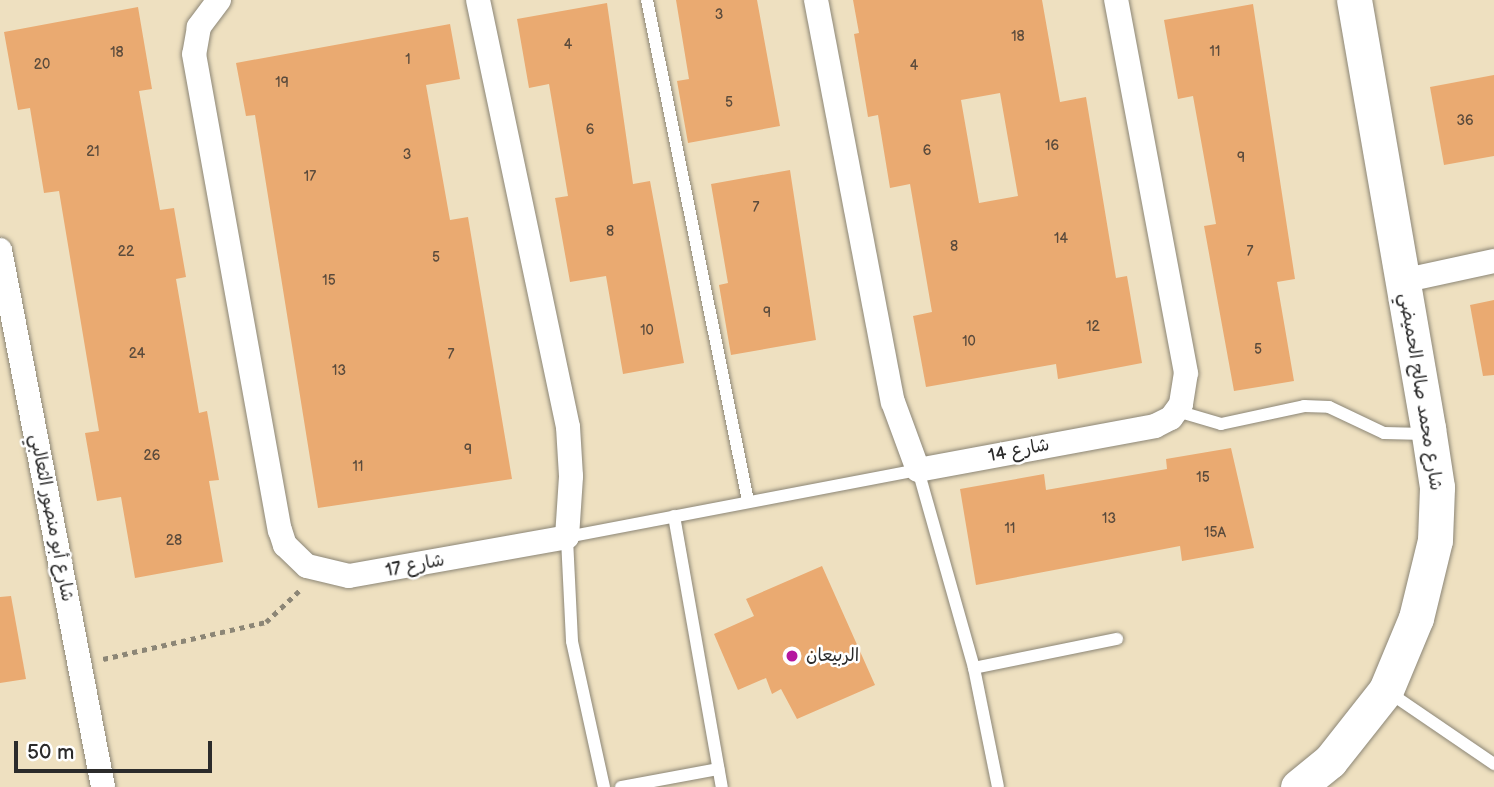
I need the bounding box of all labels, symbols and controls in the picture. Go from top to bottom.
house number: 3 [715,7,723,23]
house number: 18 [1011,29,1025,45]
house number: 4 [564,37,572,53]
house number: 11 [1210,44,1220,60]
house number: 18 [110,45,124,61]
house number: 1 [405,52,411,68]
house number: 20 [34,57,50,73]
house number: 4 [910,58,918,74]
house number: 19 [275,75,289,91]
house number: 5 [725,95,733,111]
house number: 36 [1456,113,1474,129]
house number: 6 [586,122,594,138]
house number: 16 [1045,138,1059,154]
house number: 6 [923,143,931,159]
house number: 21 [86,144,100,160]
house number: 3 [403,147,411,163]
house number: 9 [1237,150,1245,166]
house number: 17 [304,169,316,185]
house number: 7 [753,200,759,216]
house number: 8 [606,224,614,240]
house number: 14 [1054,231,1068,247]
house number: 8 [950,239,958,255]
house number: 22 [118,244,134,260]
house number: 7 [1247,244,1253,260]
house number: 5 [432,250,440,266]
house number: 15 [322,273,336,289]
street label: شارع محمد صالح الحميضي [1394,292,1446,492]
house number: 9 [763,305,771,321]
house number: 12 [1086,319,1100,335]
house number: 10 [640,323,654,339]
house number: 10 [962,334,976,350]
house number: 5 [1254,342,1262,358]
house number: 24 [129,346,145,362]
house number: 7 [448,347,454,363]
house number: 13 [332,363,346,379]
street label: شارع أبو منصور الثعالبي [24,432,78,604]
street label: شارع 14 [987,435,1051,467]
house number: 9 [464,442,472,458]
house number: 26 [144,448,160,464]
house number: 11 [353,459,363,475]
house number: 15 [1196,470,1210,486]
house number: 13 [1102,511,1116,527]
house number: 11 [1005,521,1015,537]
house number: 15A [1204,525,1226,541]
house number: 28 [166,533,182,549]
street label: شارع 17 [384,550,446,582]
place label: الربيعان [806,645,859,667]
marker: الربيعان [784,648,800,664]
scale bar [18,728,215,772]
text: 50 m [27,740,74,765]

